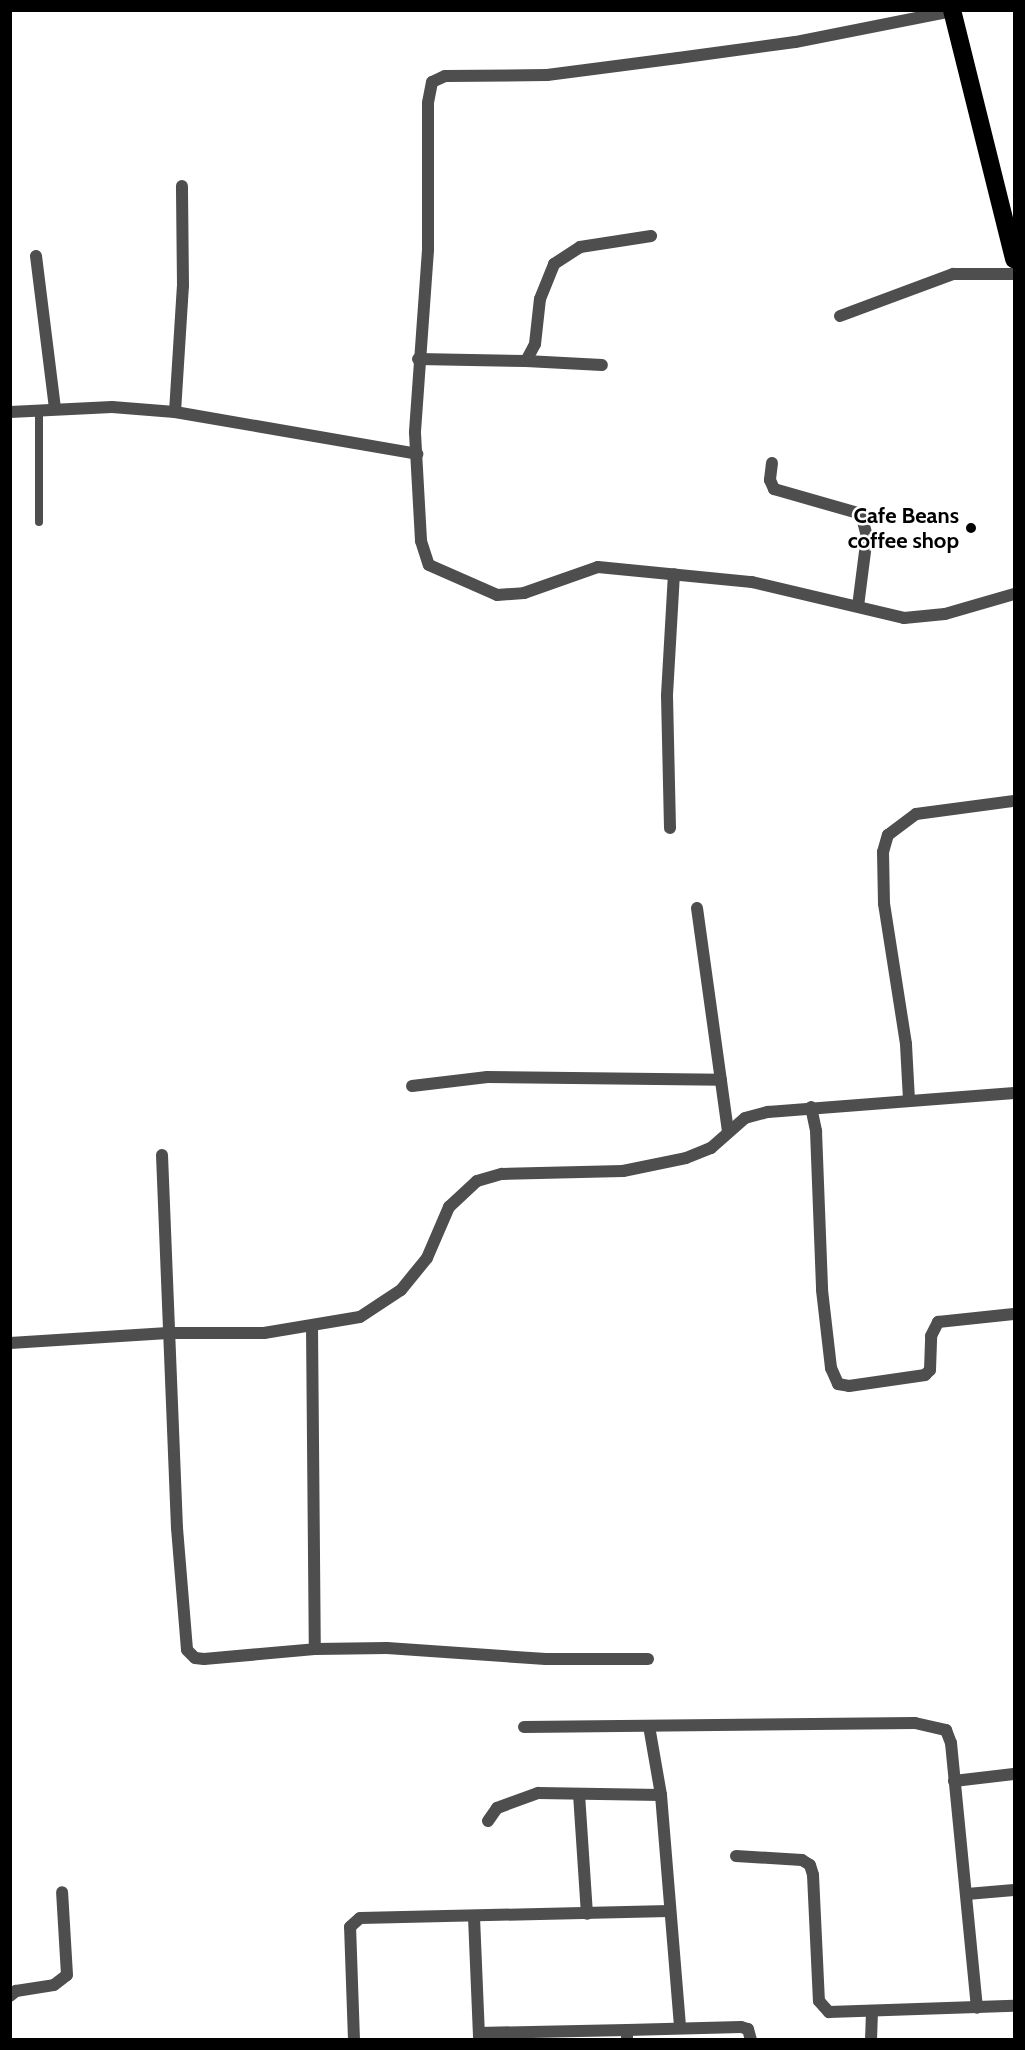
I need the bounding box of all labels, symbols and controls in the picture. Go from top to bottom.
place label: Cafe Beans coffee shop [848,502,959,554]
marker: Cafe Beans coffee shop [964,521,978,535]

